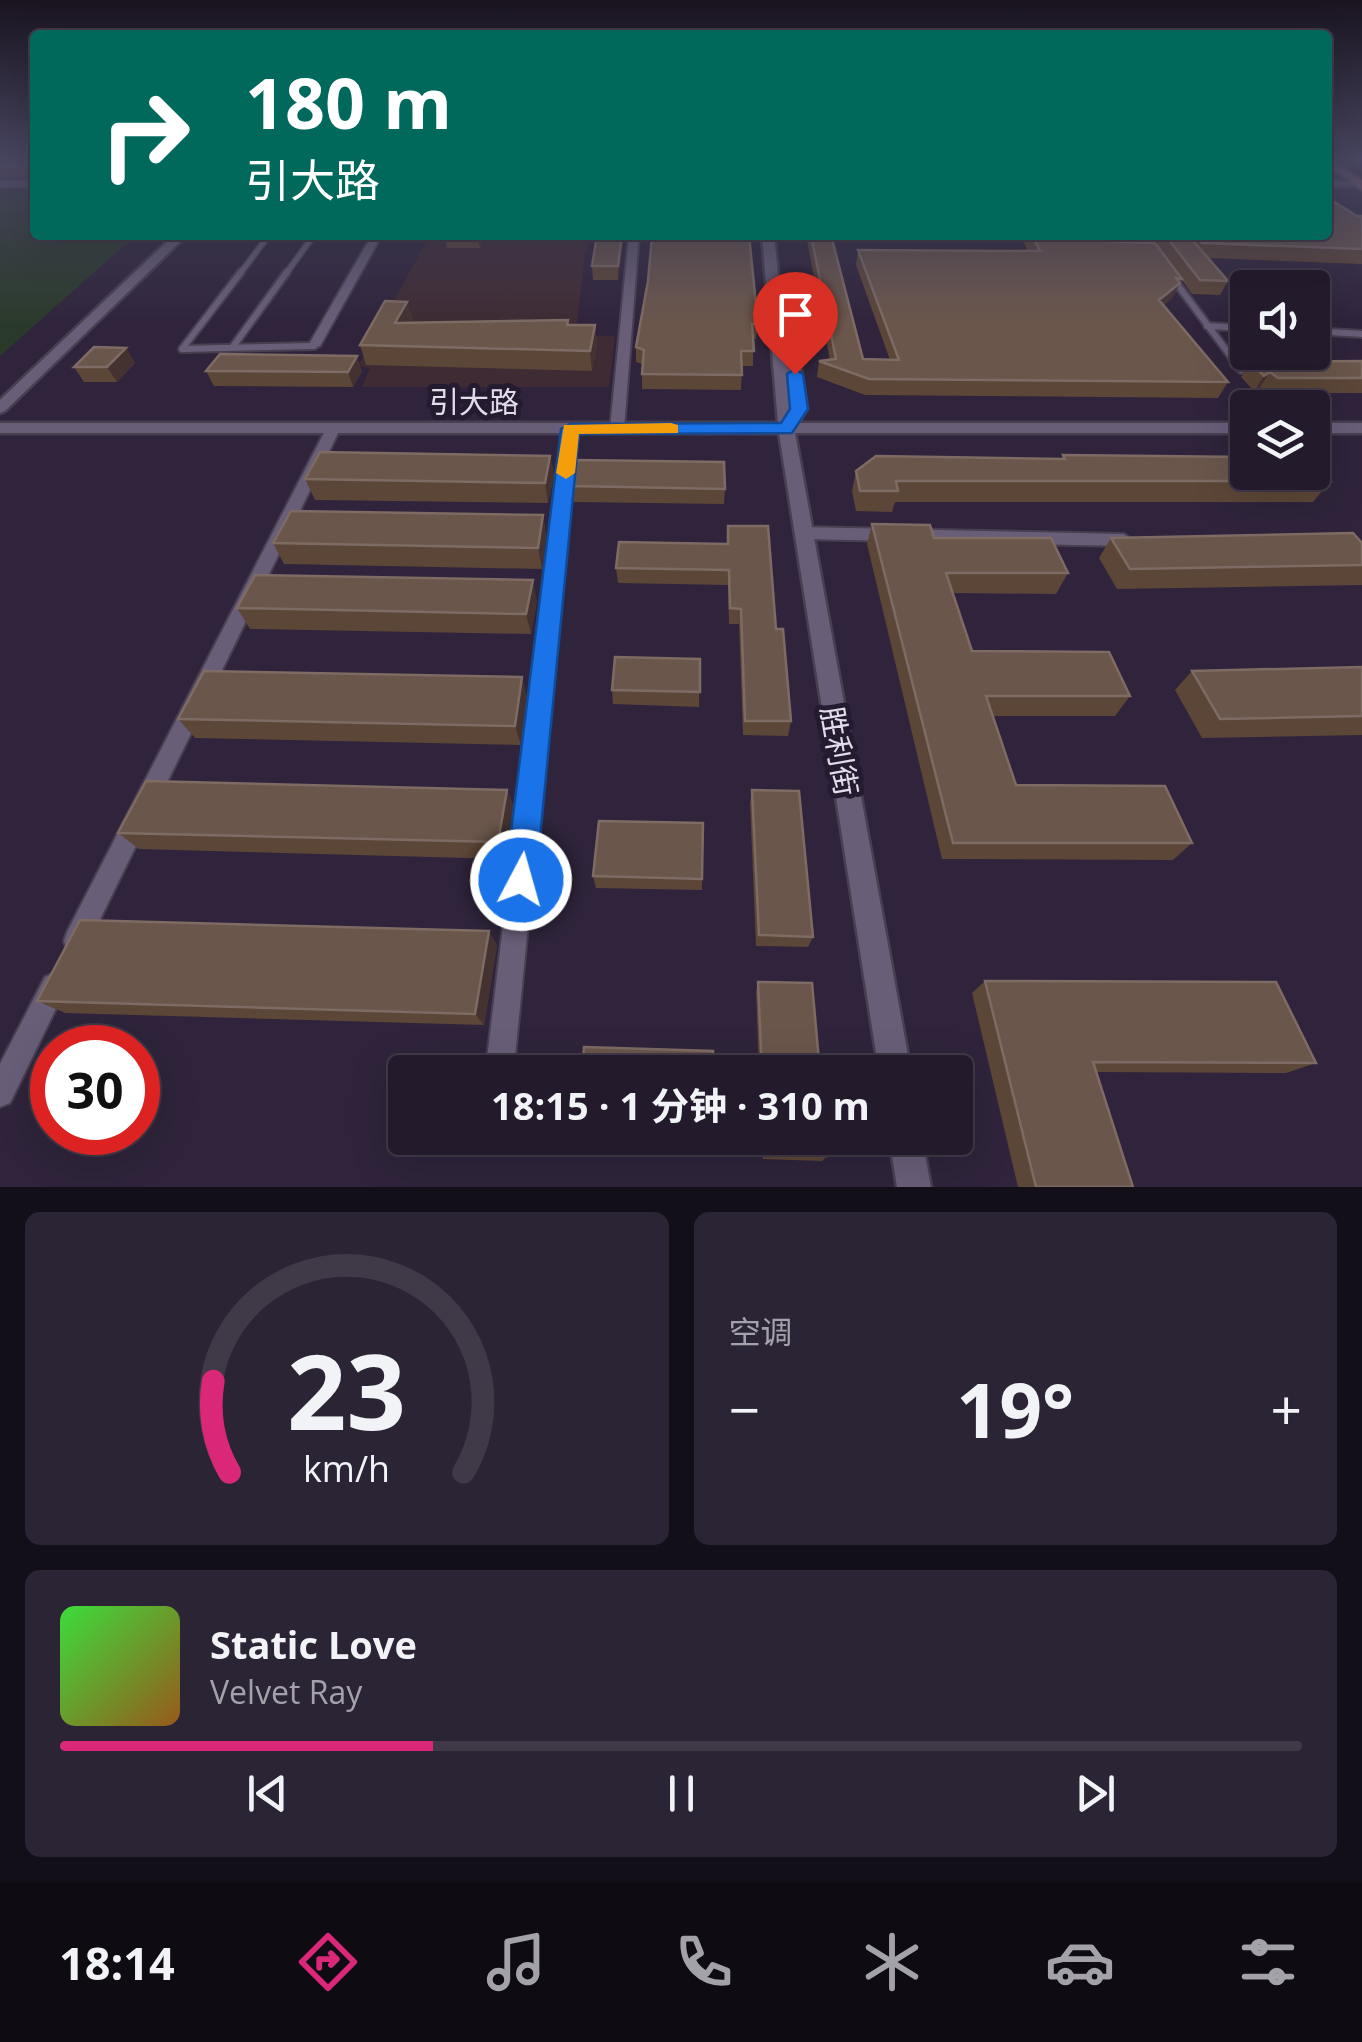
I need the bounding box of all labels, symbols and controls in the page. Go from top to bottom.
text: 180 m [245,54,452,150]
icon: right [80,70,210,200]
text: 引大路 [245,149,380,210]
map controls [1230,270,1330,490]
button: sound [1230,270,1330,370]
pin [753,272,838,375]
icon: arrive [768,287,823,342]
street label: 引大路 [429,381,519,422]
button: layers [1230,390,1330,490]
street label: 胜利街 [812,703,868,799]
position arrow [469,828,573,932]
speed limit sign: 30 [30,1025,160,1155]
text: 18:15 · 1 分钟 · 310 m [491,1079,870,1131]
text: 空调 [729,1310,793,1353]
text: 23 [287,1319,406,1460]
text: 19° [956,1358,1074,1460]
text: − [729,1371,760,1446]
text: + [1271,1371,1302,1446]
text: km/h [303,1444,390,1492]
text: Static Love [210,1618,417,1670]
text: Velvet Ray [210,1670,362,1713]
icon: previous [240,1766,295,1821]
icon: pause [654,1766,709,1821]
icon: next [1068,1766,1123,1821]
icon: directions [293,1927,363,1997]
icon: music [481,1927,551,1997]
icon: phone [669,1927,739,1997]
icon: climate [857,1927,927,1997]
icon: car [1045,1927,1115,1997]
icon: filters [1233,1927,1303,1997]
text: 18:14 [59,1932,175,1993]

